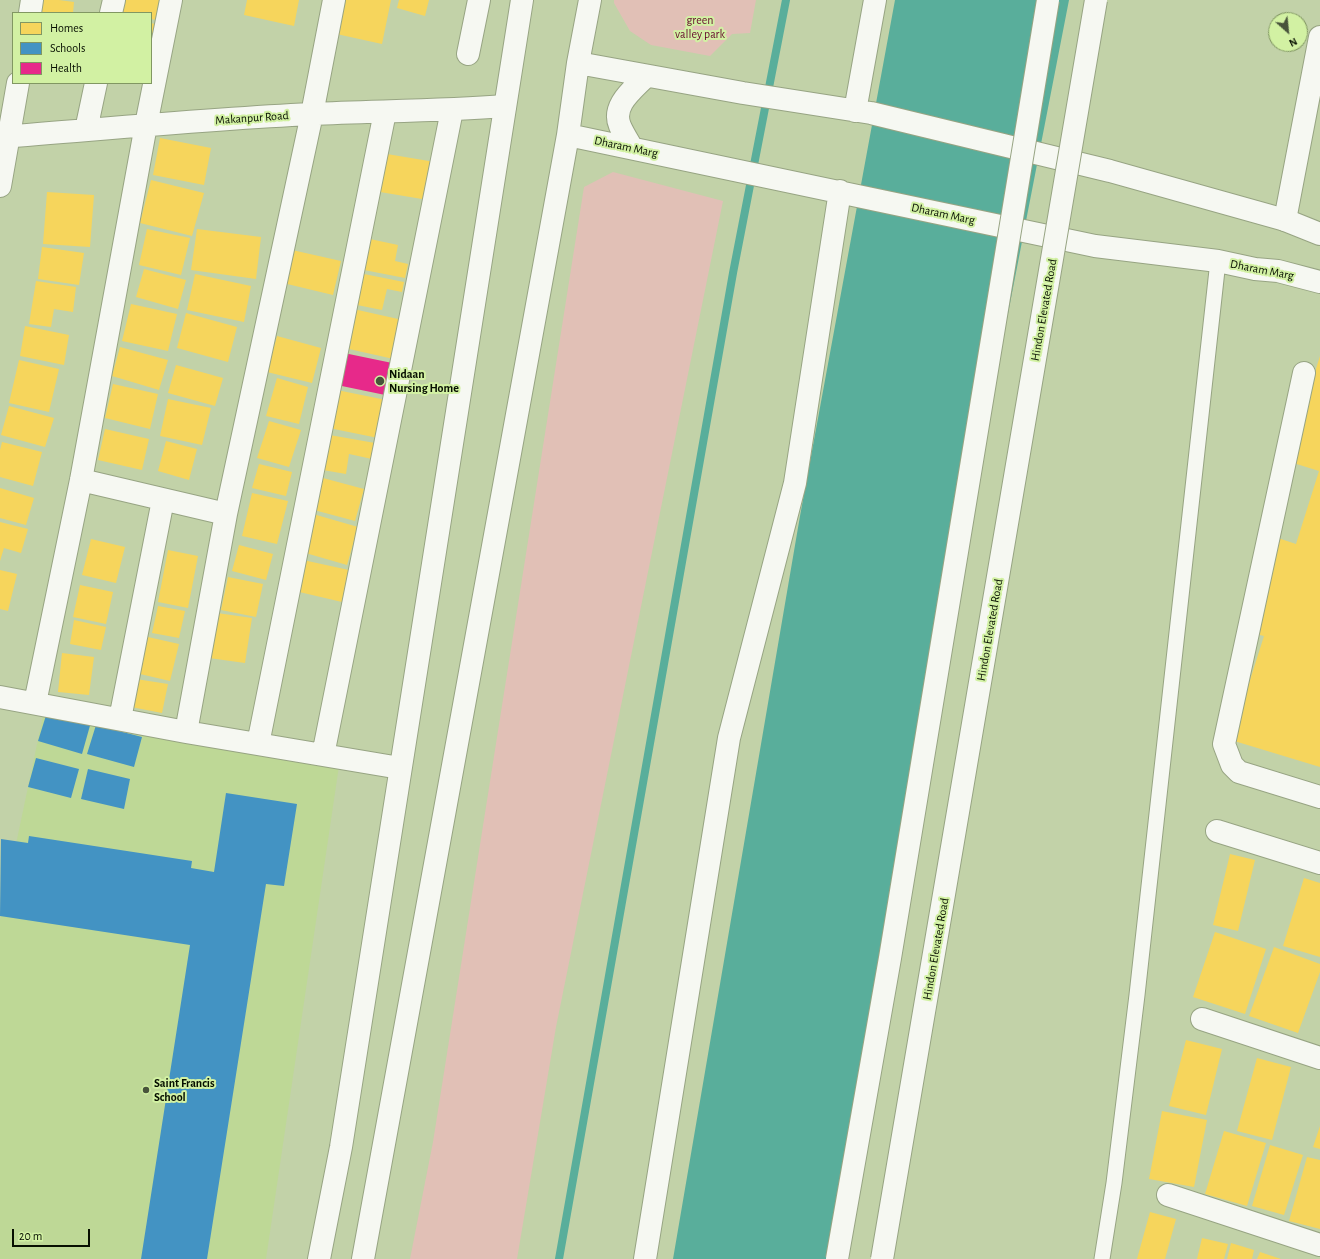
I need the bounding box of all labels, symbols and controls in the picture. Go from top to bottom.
legend [12,12,152,84]
north arrow [1268,12,1308,52]
park label: green valley park [675,13,725,41]
text: Homes [50,22,83,34]
text: N [1287,36,1299,49]
text: Schools [50,42,85,54]
text: Health [50,62,82,74]
street label: Makanpur Road [215,108,289,128]
street label: Dharam Marg [593,133,659,161]
street label: Dharam Marg [910,200,976,228]
street label: Dharam Marg [1229,257,1295,283]
street label: Hindon Elevated Road [1028,258,1060,362]
place label: Nidaan Nursing Home [389,367,459,395]
marker: Nidaan Nursing Home [374,375,386,387]
street label: Hindon Elevated Road [974,578,1006,682]
street label: Hindon Elevated Road [920,897,952,1001]
place label: Saint Francis School [154,1076,215,1104]
marker: Saint Francis School [141,1085,151,1095]
scale bar [14,1221,92,1247]
text: 20 m [19,1230,42,1242]

